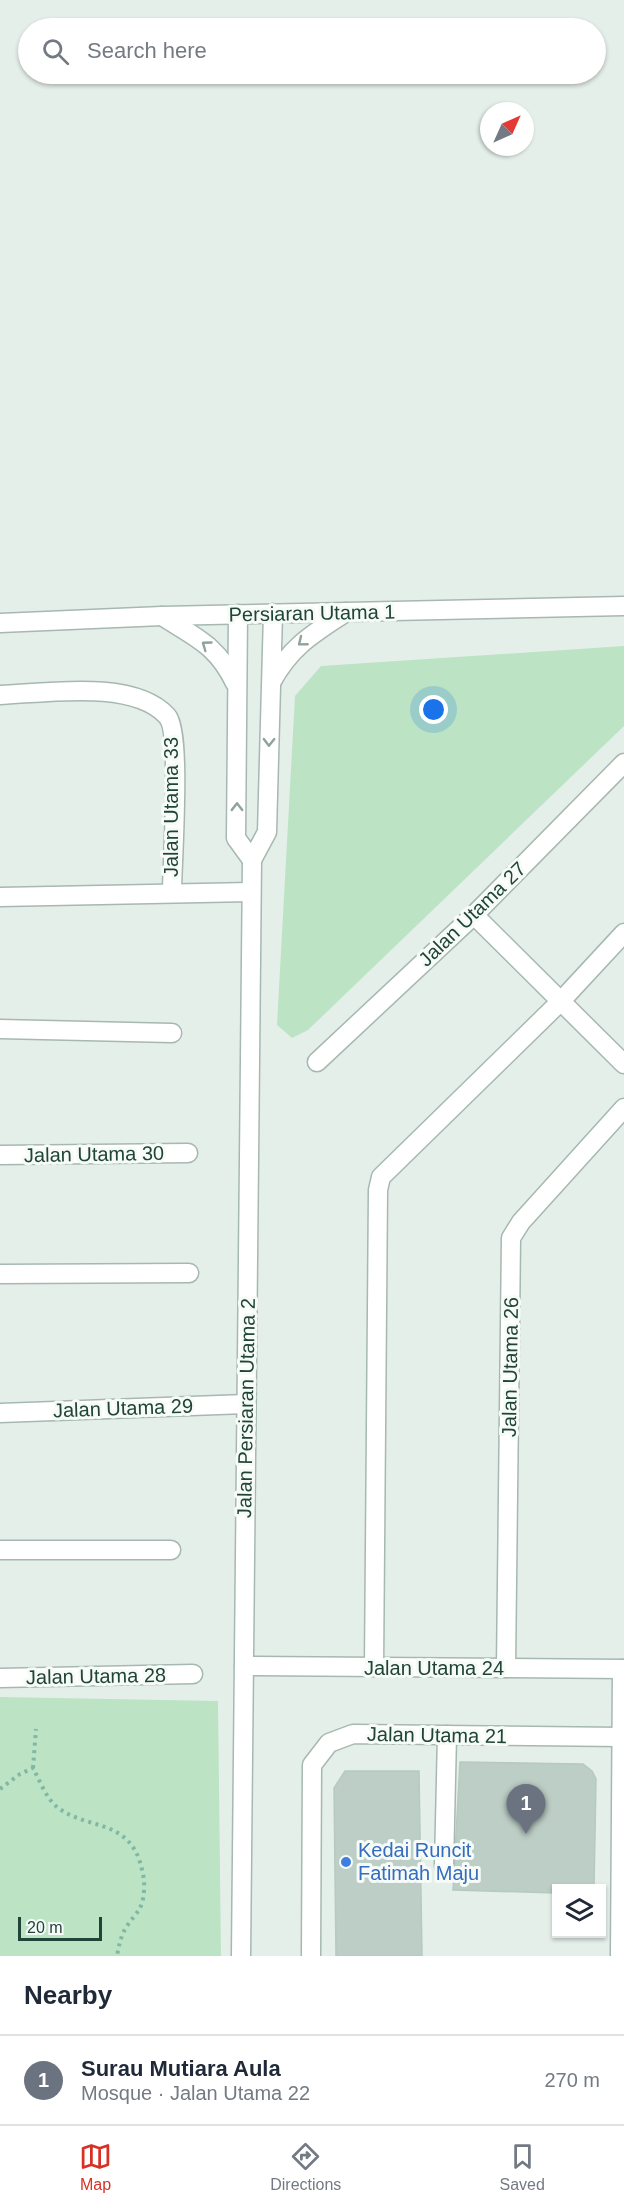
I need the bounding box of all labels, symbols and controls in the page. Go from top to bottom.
search box [18,18,606,84]
icon: search [39,35,72,68]
text: Search here [87,38,207,63]
north arrow [480,102,534,156]
street label: Persiaran Utama 1 [228,601,396,625]
one-way arrow [298,635,309,646]
one-way arrow [202,641,213,652]
your location [419,695,448,724]
street label: Jalan Utama 33 [160,737,182,877]
one-way arrow [263,738,275,747]
one-way arrow [231,802,243,811]
street label: Jalan Utama 27 [414,857,530,971]
street label: Jalan Utama 30 [24,1142,164,1166]
street label: Jalan Utama 26 [498,1297,522,1437]
street label: Jalan Persiaran Utama 2 [233,1298,259,1518]
street label: Jalan Utama 29 [53,1395,193,1421]
street label: Jalan Utama 24 [364,1657,504,1679]
street label: Jalan Utama 28 [26,1664,166,1688]
street label: Jalan Utama 21 [367,1723,507,1747]
pin: 1 [506,1784,546,1834]
place label: Kedai Runcit Fatimah Maju [358,1839,479,1884]
marker: Kedai Runcit Fatimah Maju [339,1855,353,1869]
map controls [552,1884,606,1938]
button: layers [552,1884,606,1938]
scale bar [18,1914,102,1942]
text: 20 m [27,1919,63,1936]
text: Nearby [24,1980,112,2010]
text: Surau Mutiara Aula [81,2056,281,2081]
text: 1 [38,2069,49,2091]
text: 270 m [544,2069,600,2091]
text: Mosque · Jalan Utama 22 [81,2082,310,2104]
tab: Map [79,2140,112,2194]
tab: Directions [270,2140,341,2194]
tab: Saved [500,2140,545,2194]

